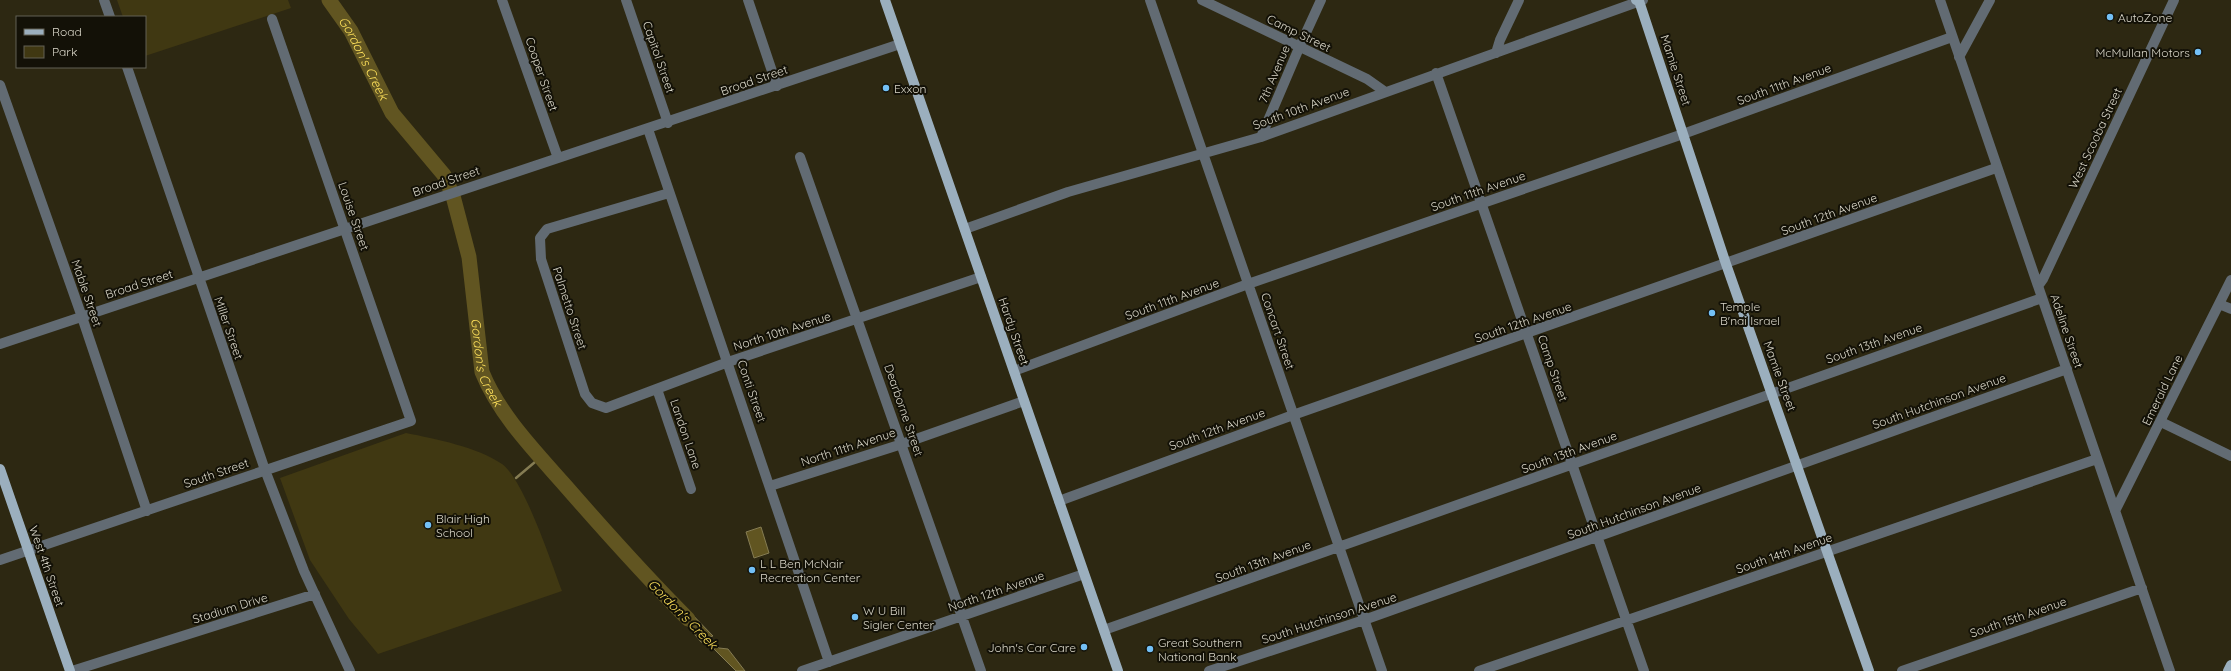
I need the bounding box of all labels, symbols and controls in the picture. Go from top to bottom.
place label: AutoZone [2118,10,2172,25]
street label: Camp Street [1265,11,1333,55]
marker: AutoZone [2105,12,2115,22]
water label: Gordon's Creek [335,13,393,103]
legend [16,16,146,68]
street label: Capitol Street [640,19,678,95]
text: Road [52,24,82,39]
street label: Mamie Street [1658,33,1694,107]
street label: Cooper Street [522,35,562,113]
street label: 7th Avenue [1255,43,1293,105]
text: Park [52,44,77,59]
place label: McMullan Motors [2095,45,2190,60]
marker: McMullan Motors [2193,47,2203,57]
street label: South 11th Avenue [1735,60,1833,108]
street label: Broad Street [718,62,790,98]
place label: Exxon [894,81,926,96]
marker: Exxon [881,83,891,93]
street label: South 10th Avenue [1251,83,1352,132]
street label: West Scooba Street [2065,85,2125,191]
street label: Broad Street [410,163,482,199]
street label: South 11th Avenue [1429,168,1527,214]
street label: Louise Street [335,180,373,252]
street label: South 12th Avenue [1779,190,1879,238]
street label: Mable Street [69,257,105,329]
street label: Palmetto Street [550,265,590,351]
street label: Broad Street [103,266,175,302]
street label: South 11th Avenue [1123,275,1221,323]
street label: Concart Street [1258,291,1298,371]
street label: Adeline Street [2047,292,2087,370]
street label: Miller Street [211,295,247,361]
street label: Hardy Street [995,295,1033,367]
street label: South 12th Avenue [1473,298,1574,346]
place label: Temple B'nai Israel [1720,299,1780,328]
street label: North 10th Avenue [731,308,833,354]
marker: Temple B'nai Israel [1707,308,1717,318]
water label: Gordon's Creek [468,317,507,410]
street label: South 13th Avenue [1824,319,1924,367]
street label: Camp Street [1535,333,1571,403]
street label: Mamie Street [1760,339,1800,413]
street label: Emerald Lane [2138,352,2186,428]
street label: Conti Street [734,358,770,424]
street label: Dearborne Street [881,362,927,458]
street label: South Hutchinson Avenue [1870,370,2008,432]
street label: Landon Lane [667,397,705,471]
street label: South 12th Avenue [1167,405,1267,453]
street label: North 11th Avenue [799,425,898,469]
street label: South 13th Avenue [1519,428,1619,476]
street label: South Street [182,455,250,491]
street label: South Hutchinson Avenue [1565,480,1703,542]
place label: Blair High School [436,511,490,540]
marker: Blair High School [423,520,433,530]
street label: West 4th Street [26,524,68,608]
street label: South 14th Avenue [1734,529,1834,576]
street label: South 13th Avenue [1213,537,1313,585]
place label: L L Ben McNair Recreation Center [760,556,861,585]
marker: L L Ben McNair Recreation Center [747,565,757,575]
street label: North 12th Avenue [946,567,1046,615]
water label: Gordon's Creek [645,576,722,653]
street label: Stadium Drive [191,589,270,627]
street label: South Hutchinson Avenue [1260,589,1399,647]
street label: South 15th Avenue [1968,593,2068,641]
place label: W U Bill Sigler Center [863,603,934,632]
marker: W U Bill Sigler Center [850,612,860,622]
place label: Great Southern National Bank [1158,635,1242,664]
place label: John's Car Care [988,640,1076,655]
marker: John's Car Care [1079,642,1089,652]
marker: Great Southern National Bank [1145,644,1155,654]

